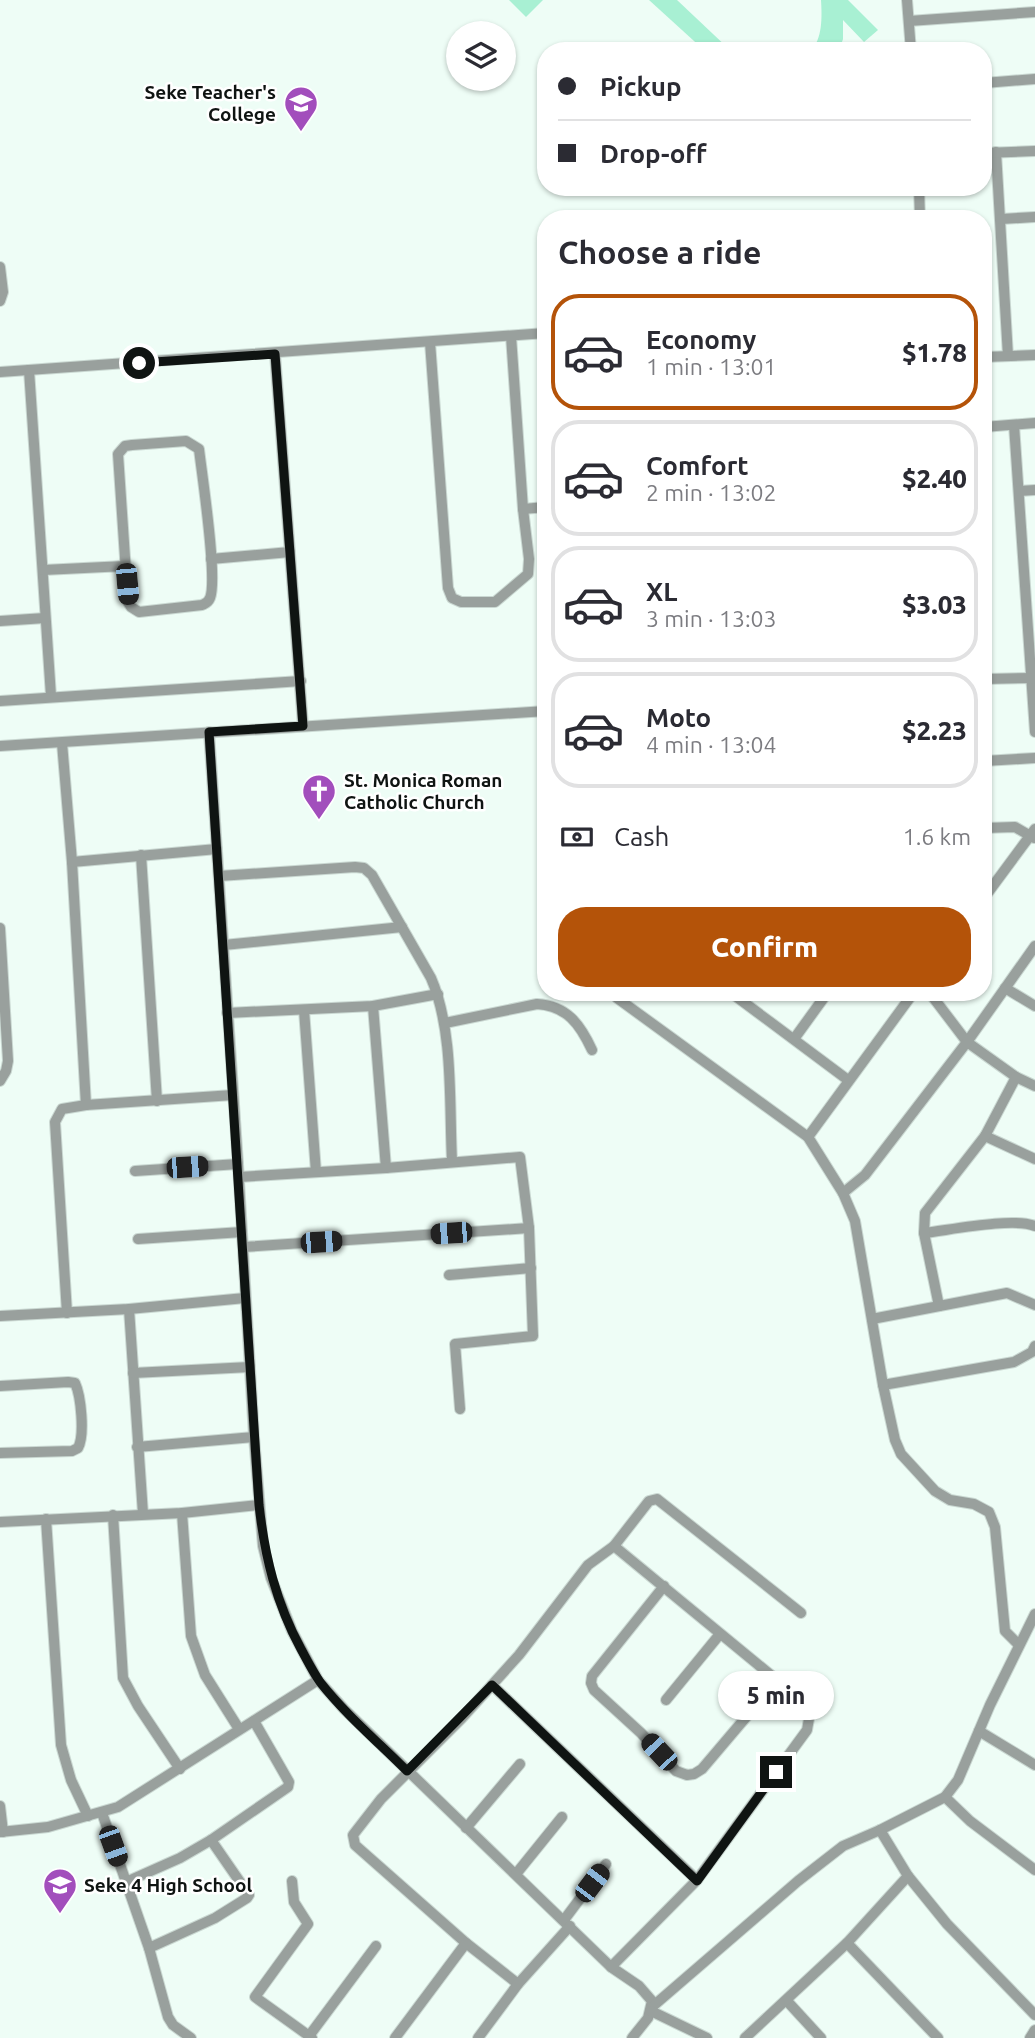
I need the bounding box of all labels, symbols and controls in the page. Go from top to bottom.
map controls [446,21,516,91]
button: layers [446,21,516,91]
text: Pickup [600,72,682,101]
place label: Seke Teacher's College [145,81,276,125]
school or university icon: Seke Teacher's College [282,84,320,133]
text: Drop-off [600,139,707,168]
text: Choose a ride [558,234,761,270]
icon: car [562,321,625,384]
text: Economy [646,325,756,354]
text: $1.78 [902,338,967,367]
route start [123,347,155,379]
text: 1 min · 13:01 [646,354,777,379]
icon: car [562,447,625,510]
text: Comfort [646,451,749,480]
text: $2.40 [902,464,967,493]
text: 2 min · 13:02 [646,480,777,505]
car [115,562,140,606]
icon: car [562,573,625,636]
text: XL [646,577,677,606]
text: $3.03 [902,590,967,619]
text: 3 min · 13:03 [646,606,777,631]
icon: car [562,699,625,762]
text: Moto [646,703,711,732]
text: $2.23 [902,716,967,745]
text: 4 min · 13:04 [646,732,777,757]
place label: St. Monica Roman Catholic Church [344,769,502,813]
church icon: St. Monica Roman Catholic Church [300,772,338,821]
icon: cash [558,818,596,856]
text: Cash [614,822,669,851]
text: 1.6 km [903,824,971,849]
button: Confirm [558,907,971,987]
car [166,1155,209,1179]
car [430,1221,473,1245]
car [300,1230,343,1254]
callout: 5 min [718,1670,834,1720]
text: 5 min [747,1683,805,1708]
car [637,1729,682,1775]
route end [760,1756,792,1788]
car [96,1823,131,1869]
car [571,1860,614,1906]
school or university icon: Seke 4 High School [41,1866,79,1915]
place label: Seke 4 High School [84,1874,252,1896]

